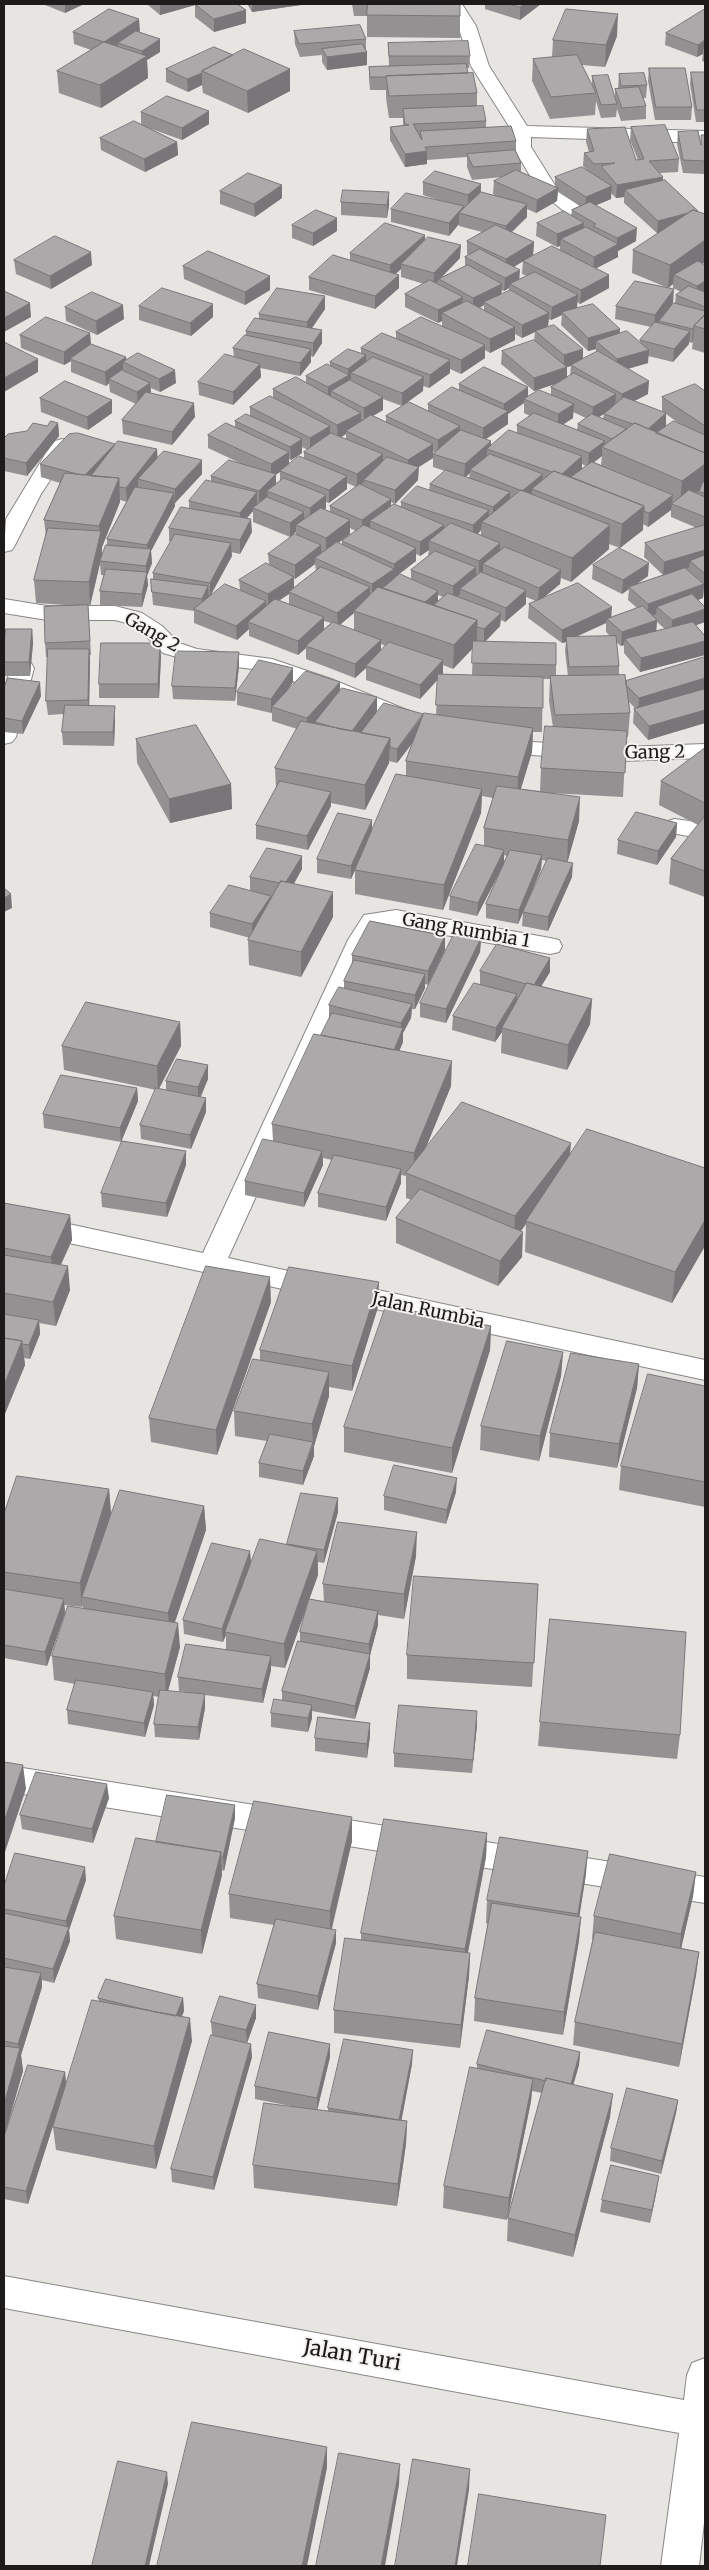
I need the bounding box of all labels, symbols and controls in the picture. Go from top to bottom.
street label: Gang 2 [121,609,183,657]
street label: Gang 2 [625,742,685,764]
street label: Gang Rumbia 1 [400,909,532,953]
street label: Jalan Rumbia [370,1289,486,1333]
street label: Jalan Turi [301,2335,403,2377]

